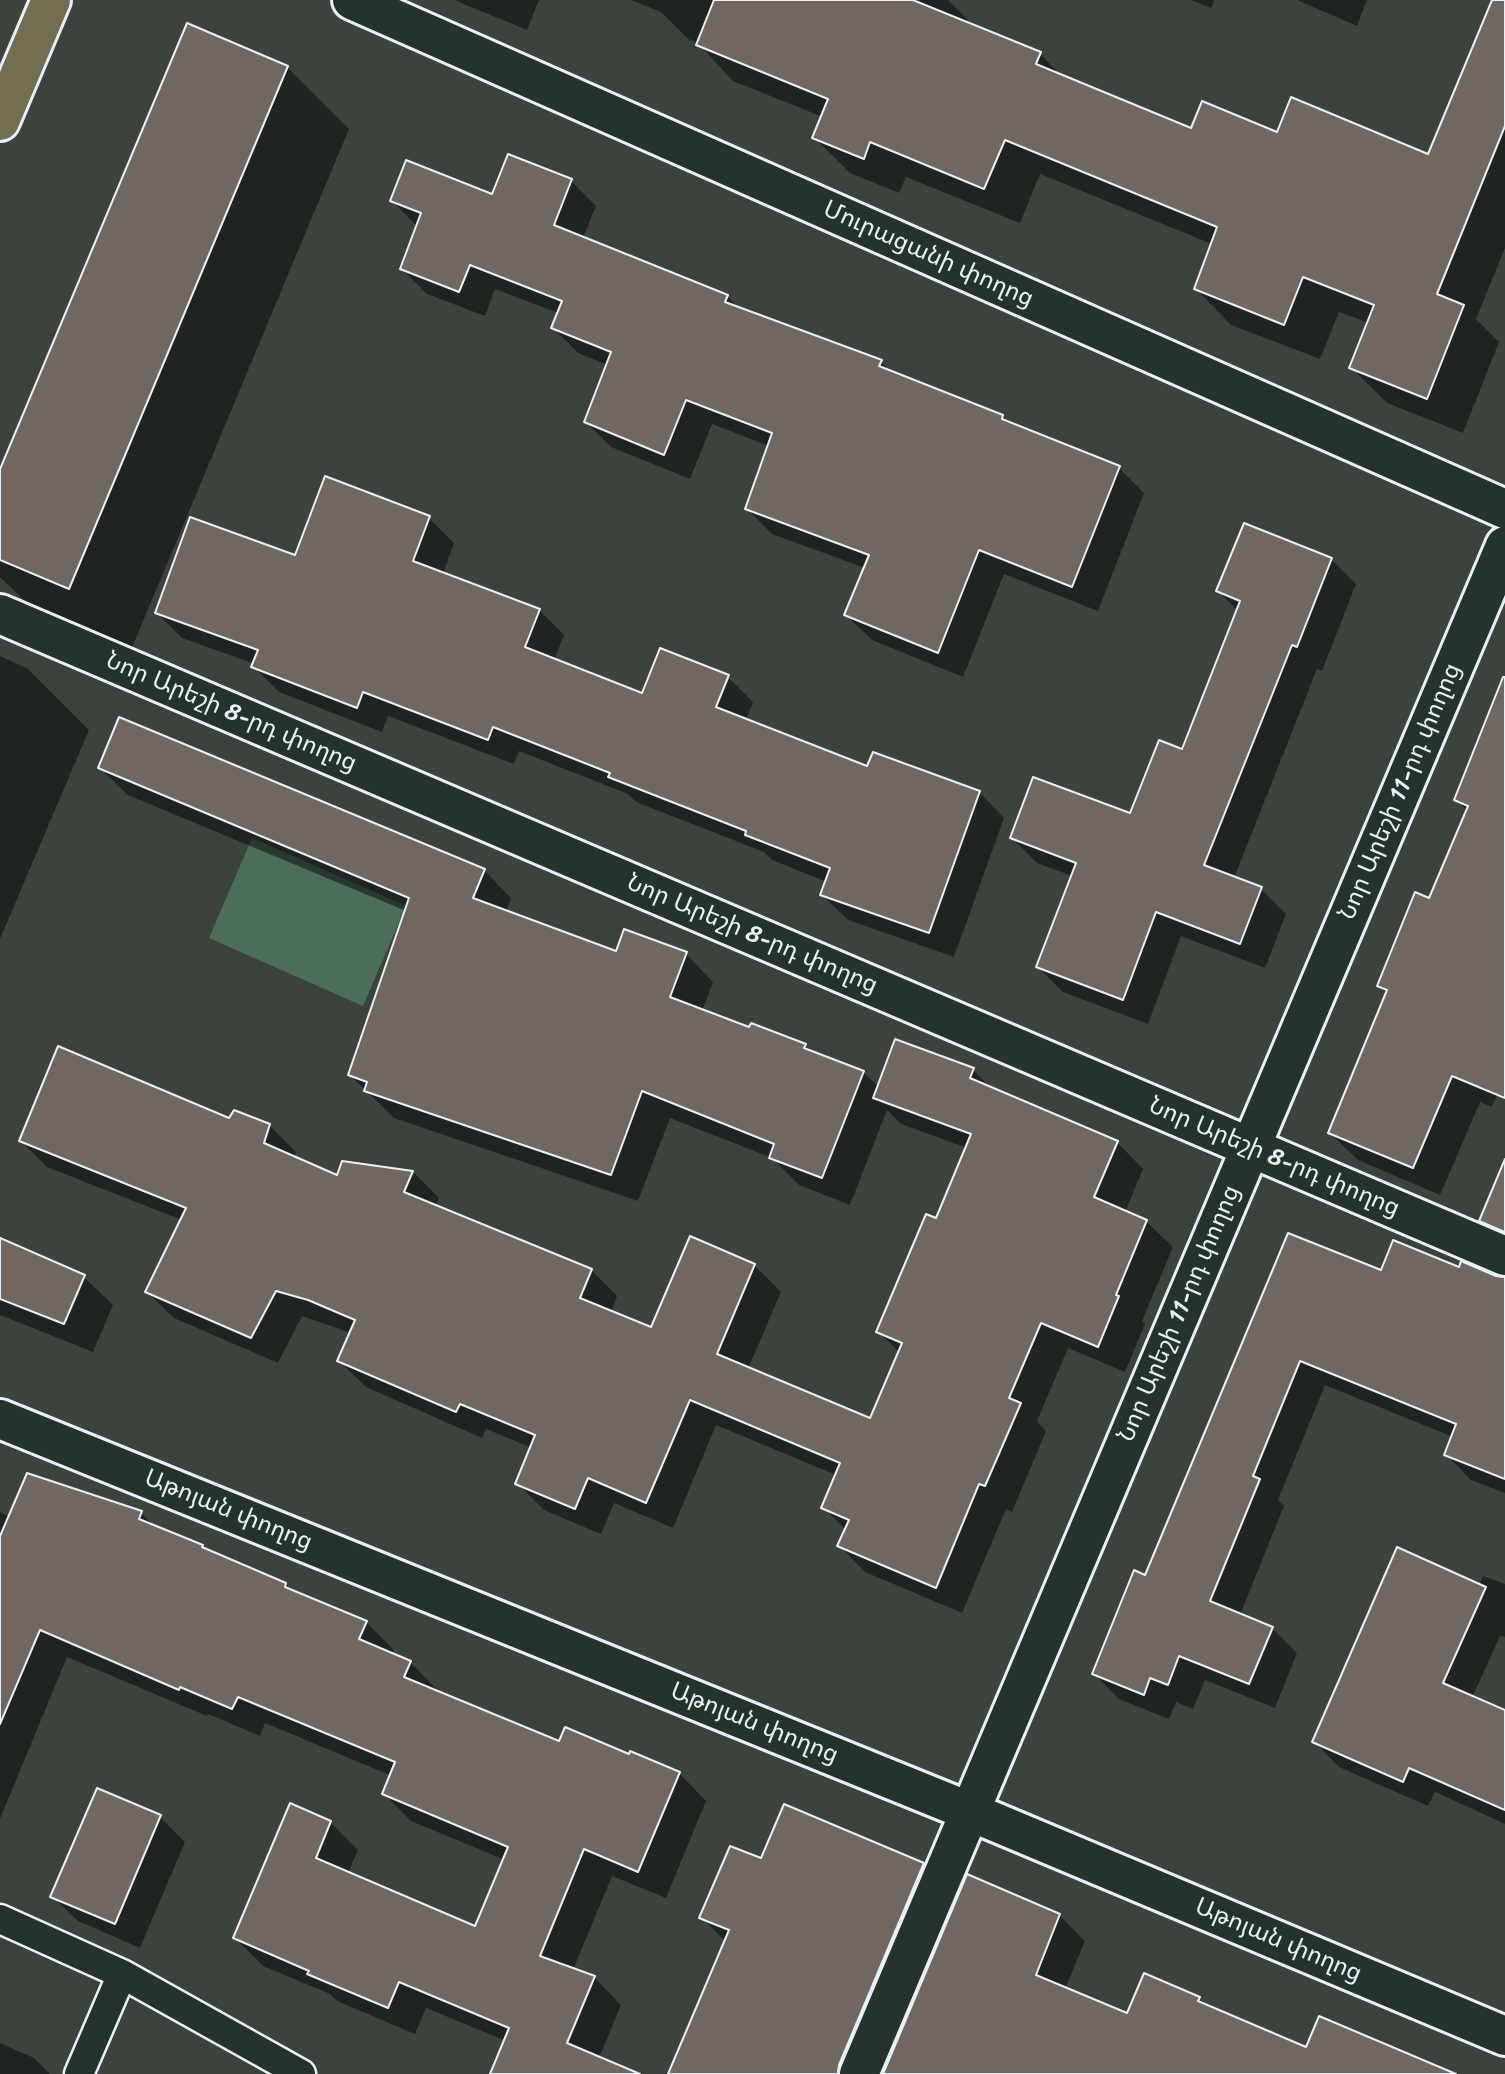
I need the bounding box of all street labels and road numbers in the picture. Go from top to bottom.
street label: Մուրացանի փողոց [818,196,1038,314]
street label: Նոր Արեշի 8-րդ փողոց [101,647,361,779]
street label: Նոր Արեշի 11-րդ փողոց [1334,659,1468,925]
street label: Նոր Արեշի 8-րդ փողոց [622,869,882,1001]
street label: Նոր Արեշի 8-րդ փողոց [1144,1092,1404,1224]
street label: Նոր Արեշի 11-րդ փողոց [1113,1181,1247,1447]
street label: Աթոյան փողոց [140,1464,316,1558]
street label: Աթոյան փողոց [666,1677,842,1771]
street label: Աթոյան փողոց [1190,1893,1366,1989]

